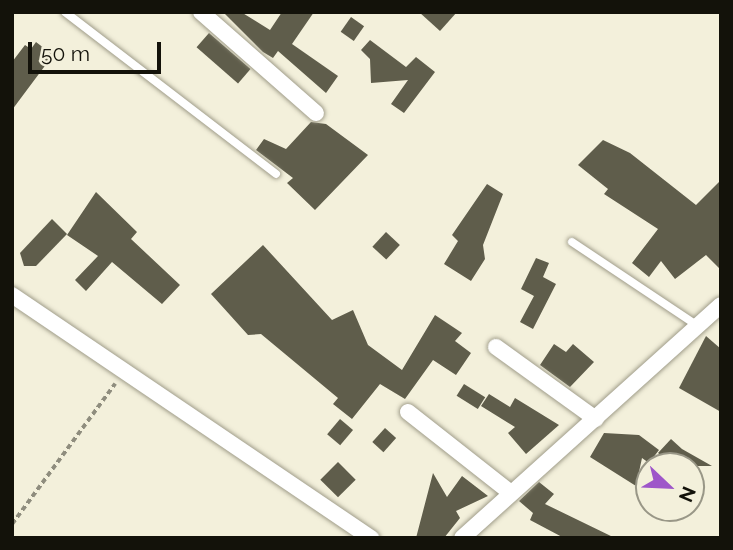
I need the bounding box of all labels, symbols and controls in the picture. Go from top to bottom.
scale bar [32,28,164,72]
text: 50 m [41,41,90,66]
north arrow [635,452,705,522]
text: N [675,483,700,505]

